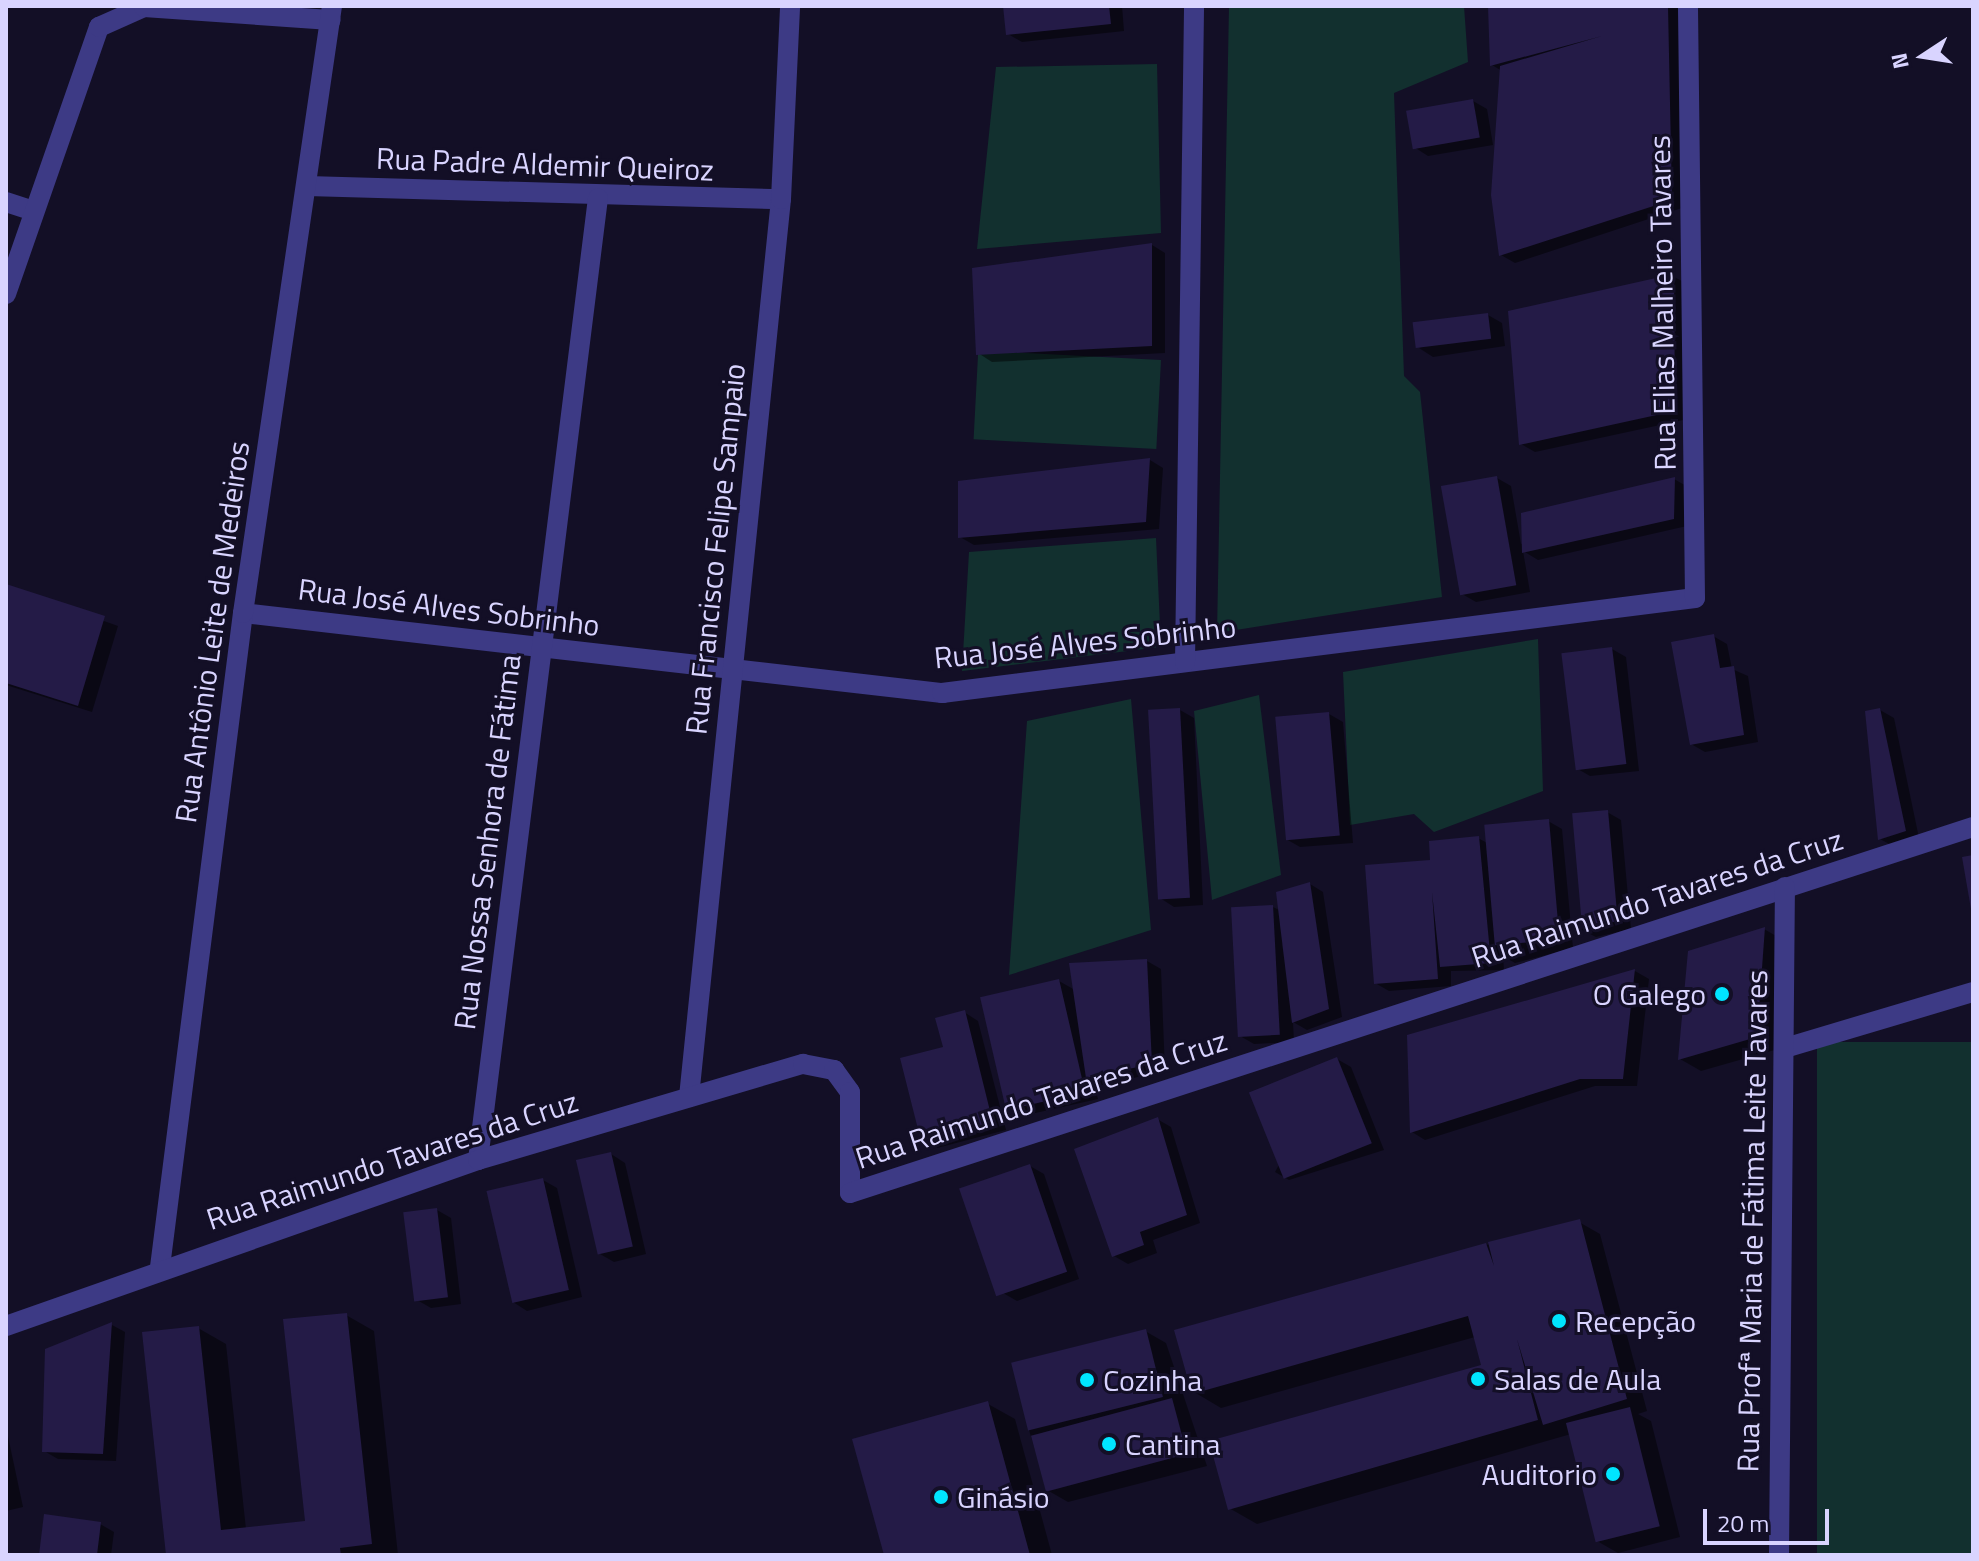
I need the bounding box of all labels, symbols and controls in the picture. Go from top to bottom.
north arrow [1883,16,1963,96]
text: N [1881,50,1918,72]
street label: Rua Elias Malheiro Tavares [1641,135,1683,471]
street label: Rua Padre Aldemir Queiroz [376,140,714,188]
street label: Rua Francisco Felipe Sampaio [678,362,752,736]
street label: Rua Antônio Leite de Medeiros [167,439,257,825]
street label: Rua José Alves Sobrinho [296,571,602,643]
street label: Rua José Alves Sobrinho [932,608,1238,676]
street label: Rua Nossa Senhora de Fátima [446,652,528,1032]
street label: Rua Raimundo Tavares da Cruz [1467,821,1847,975]
street label: Rua Profª Maria de Fátima Leite Tavares [1730,970,1774,1472]
place label: O Galego [1593,976,1706,1012]
marker: O Galego [1713,985,1731,1003]
street label: Rua Raimundo Tavares da Cruz [851,1022,1231,1176]
street label: Rua Raimundo Tavares da Cruz [202,1083,582,1237]
place label: Recepção [1575,1303,1696,1339]
marker: Recepção [1550,1312,1568,1330]
place label: Salas de Aula [1494,1361,1661,1397]
place label: Cozinha [1103,1362,1202,1398]
marker: Salas de Aula [1469,1370,1487,1388]
marker: Cozinha [1078,1371,1096,1389]
place label: Cantina [1125,1426,1221,1462]
marker: Cantina [1100,1435,1118,1453]
place label: Auditorio [1482,1456,1597,1492]
marker: Auditorio [1604,1465,1622,1483]
place label: Ginásio [957,1479,1050,1515]
marker: Ginásio [932,1488,950,1506]
scale bar [1707,1493,1833,1543]
text: 20 m [1717,1505,1769,1541]

